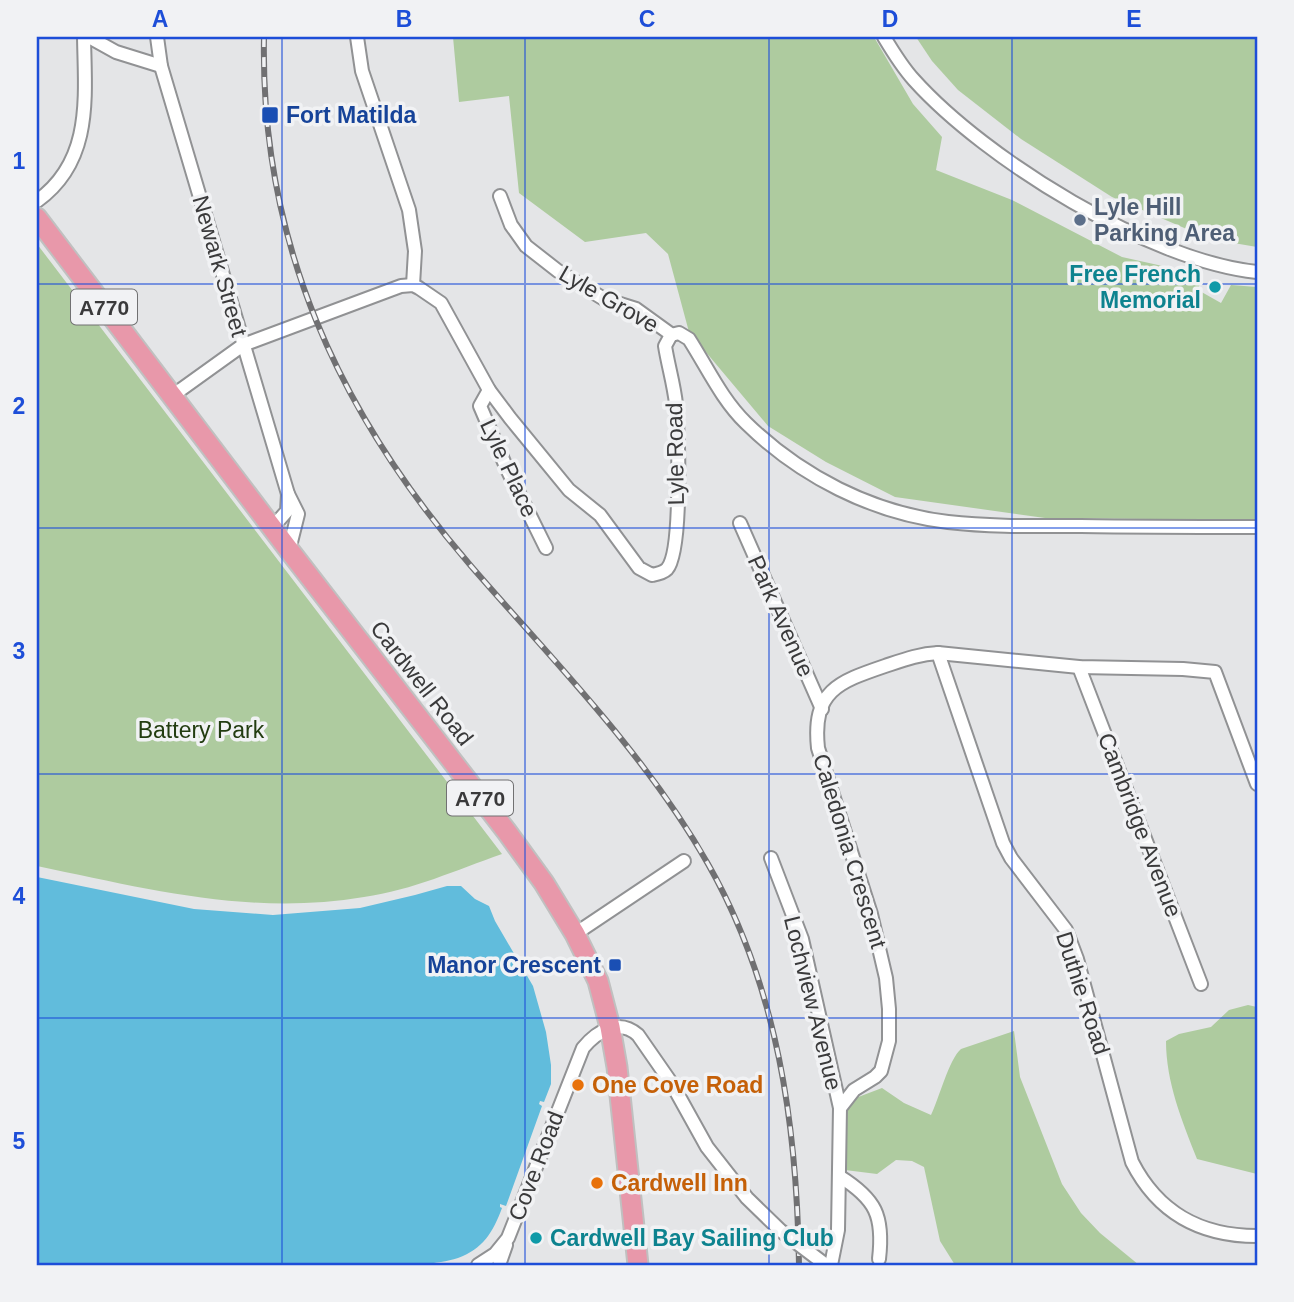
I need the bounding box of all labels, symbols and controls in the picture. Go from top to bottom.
text: A [152,6,168,32]
text: B [396,6,412,32]
text: C [639,6,655,32]
text: D [882,6,898,32]
text: E [1126,6,1142,32]
place label: Fort Matilda [286,102,417,128]
marker: Fort Matilda [260,105,280,125]
text: 1 [13,148,26,174]
street label: Newark Street [187,192,253,340]
place label: Lyle Hill Parking Area [1094,194,1235,246]
marker: Lyle Hill Parking Area [1072,212,1088,228]
street label: Lyle Grove [555,260,663,338]
place label: Free French Memorial [1069,261,1201,313]
marker: Free French Memorial [1207,279,1223,295]
road number: A770 [71,290,137,324]
text: 2 [13,393,25,419]
street label: Lyle Road [661,402,689,506]
street label: Lyle Place [475,415,543,521]
street label: Park Avenue [743,551,819,681]
street label: Cardwell Road [365,616,479,750]
text: 3 [13,638,25,664]
park label: Battery Park [138,717,265,743]
street label: Cambridge Avenue [1093,729,1187,921]
street label: Caledonia Crescent [808,751,892,952]
road number: A770 [447,780,513,816]
text: 4 [13,883,26,909]
street label: Lochview Avenue [779,913,847,1093]
street label: Duthie Road [1051,928,1115,1058]
place label: Manor Crescent [427,952,601,978]
marker: Manor Crescent [607,957,623,973]
place label: One Cove Road [592,1072,763,1098]
marker: One Cove Road [570,1077,586,1093]
street label: Cove Road [503,1108,569,1224]
text: 5 [13,1128,26,1154]
place label: Cardwell Inn [611,1170,748,1196]
marker: Cardwell Inn [589,1175,605,1191]
place label: Cardwell Bay Sailing Club [550,1225,834,1251]
marker: Cardwell Bay Sailing Club [528,1230,544,1246]

